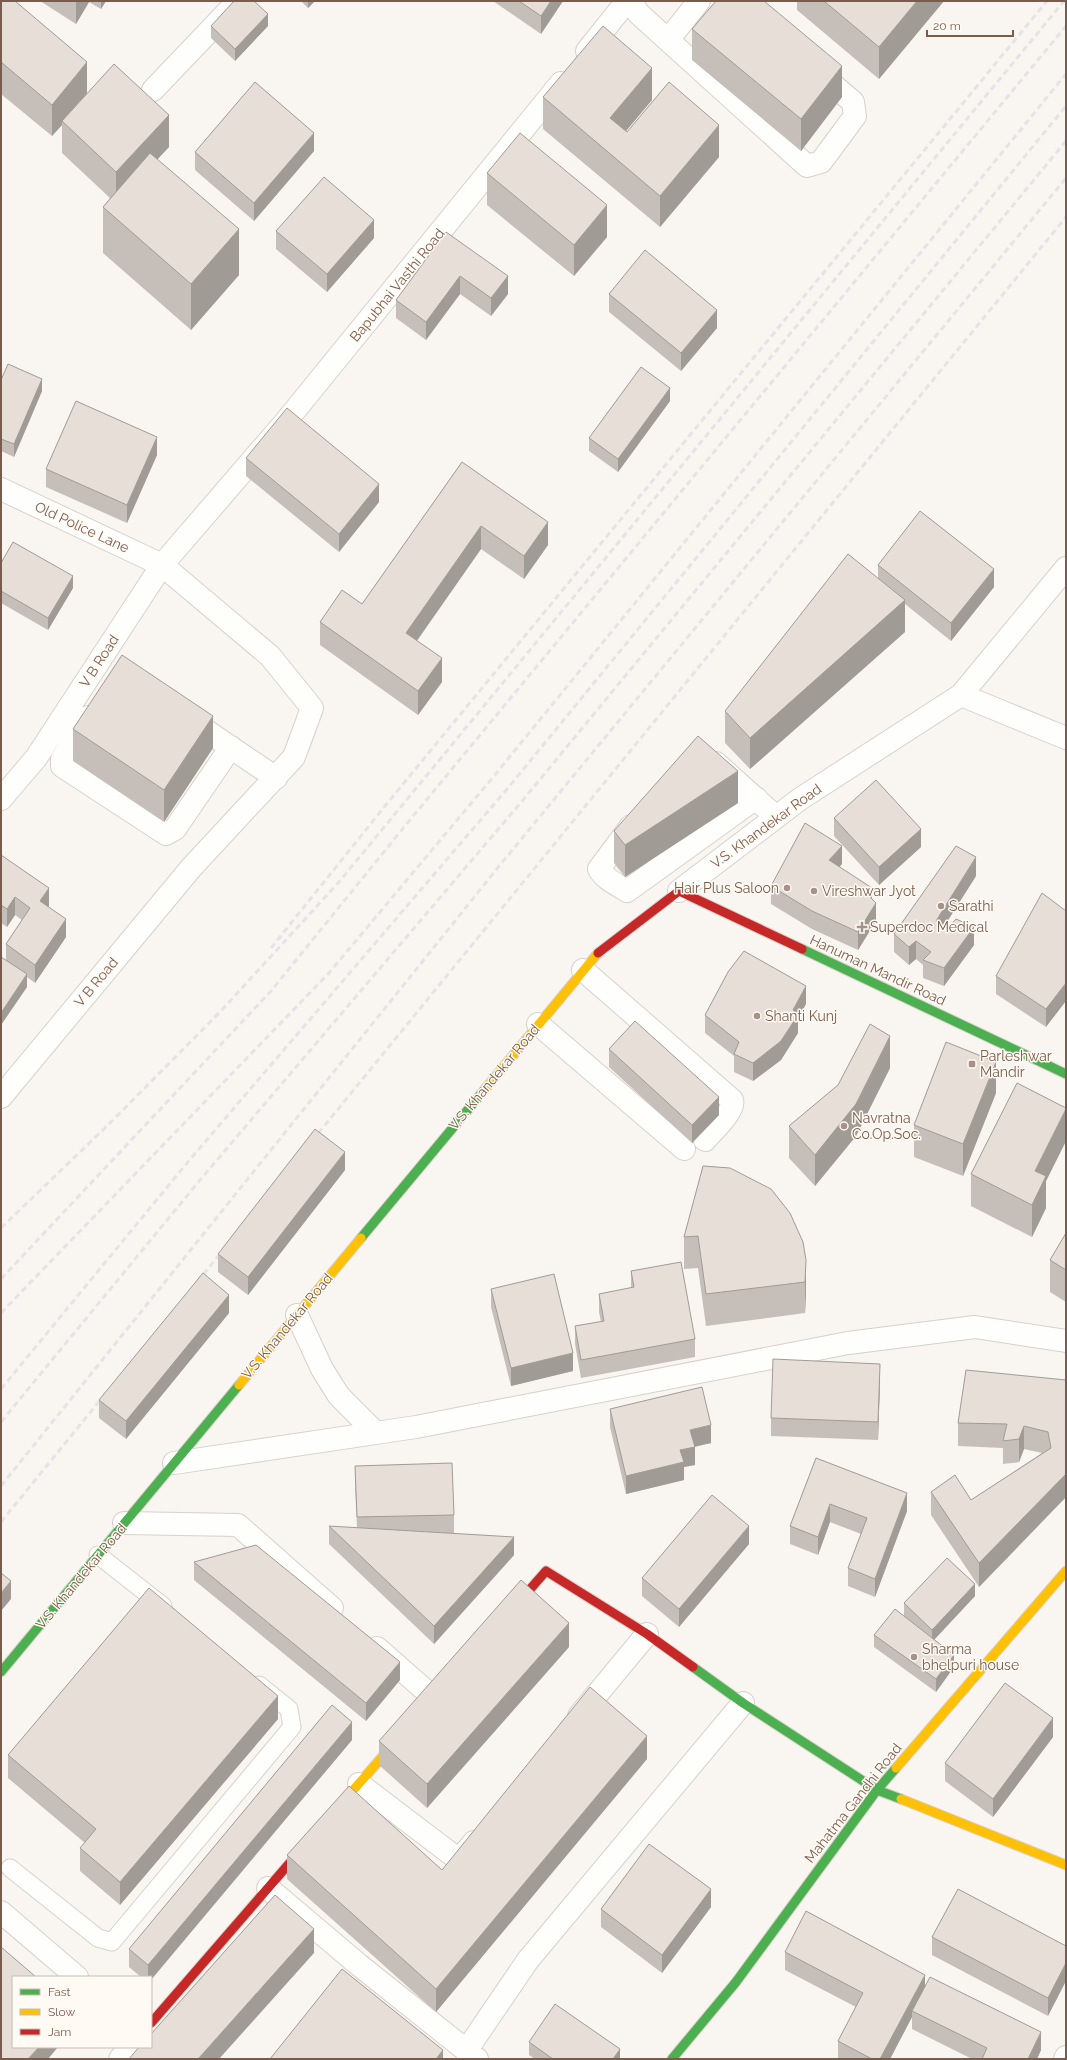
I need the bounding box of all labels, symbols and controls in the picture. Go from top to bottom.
scale bar [927,12,1013,38]
text: 20 m [933,19,961,33]
street label: Bapubhai Vasthi Road [347,225,447,345]
street label: Old Police Lane [32,498,132,556]
street label: V B Road [76,632,122,690]
street label: V.S. Khandekar Road [708,781,824,871]
place label: Hair Plus Saloon [674,880,779,896]
marker: Hair Plus Saloon [782,883,792,893]
place label: Vireshwar Jyot [822,883,916,899]
marker: Vireshwar Jyot [809,886,819,896]
place label: Sarathi [949,898,994,914]
marker: Sarathi [936,901,946,911]
place label: Superdoc Medical [870,919,988,935]
marker: Superdoc Medical [857,922,867,932]
street label: Hanuman Mandir Road [808,931,948,1009]
street label: V B Road [71,954,121,1010]
place label: Shanti Kunj [765,1008,837,1024]
marker: Shanti Kunj [752,1011,762,1021]
street label: V.S. Khandekar Road [445,1021,543,1133]
place label: Parleshwar Mandir [980,1048,1052,1080]
marker: Parleshwar Mandir [967,1059,977,1069]
place label: Navratna Co.Op.Soc. [852,1110,921,1142]
marker: Navratna Co.Op.Soc. [839,1121,849,1131]
street label: V.S. Khandekar Road [238,1270,336,1382]
street label: V.S. Khandekar Road [32,1520,130,1632]
place label: Sharma bhelpuri house [922,1641,1019,1673]
marker: Sharma bhelpuri house [909,1652,919,1662]
street label: Mahatma Gandhi Road [801,1740,905,1866]
legend [12,1976,152,2048]
text: Fast [48,1985,71,1999]
text: Slow [48,2005,75,2019]
text: Jam [48,2025,71,2039]

